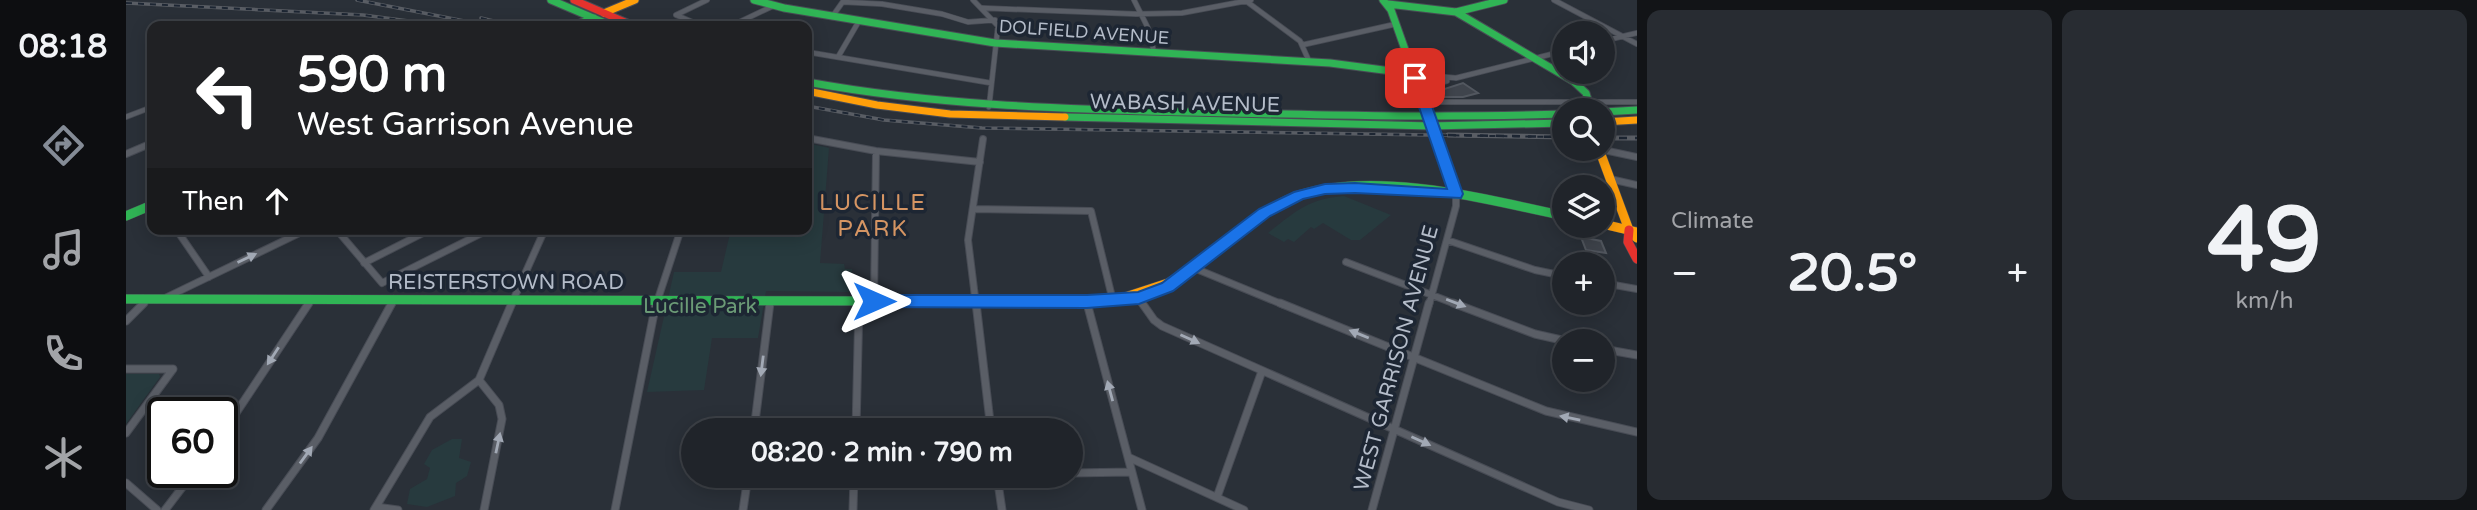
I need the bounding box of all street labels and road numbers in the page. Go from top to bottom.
street label: DOLFIELD AVENUE [998,15,1170,49]
street label: WABASH AVENUE [1090,89,1280,118]
street label: WEST GARRISON AVENUE [1349,223,1444,494]
street label: REISTERSTOWN ROAD [388,270,624,295]

